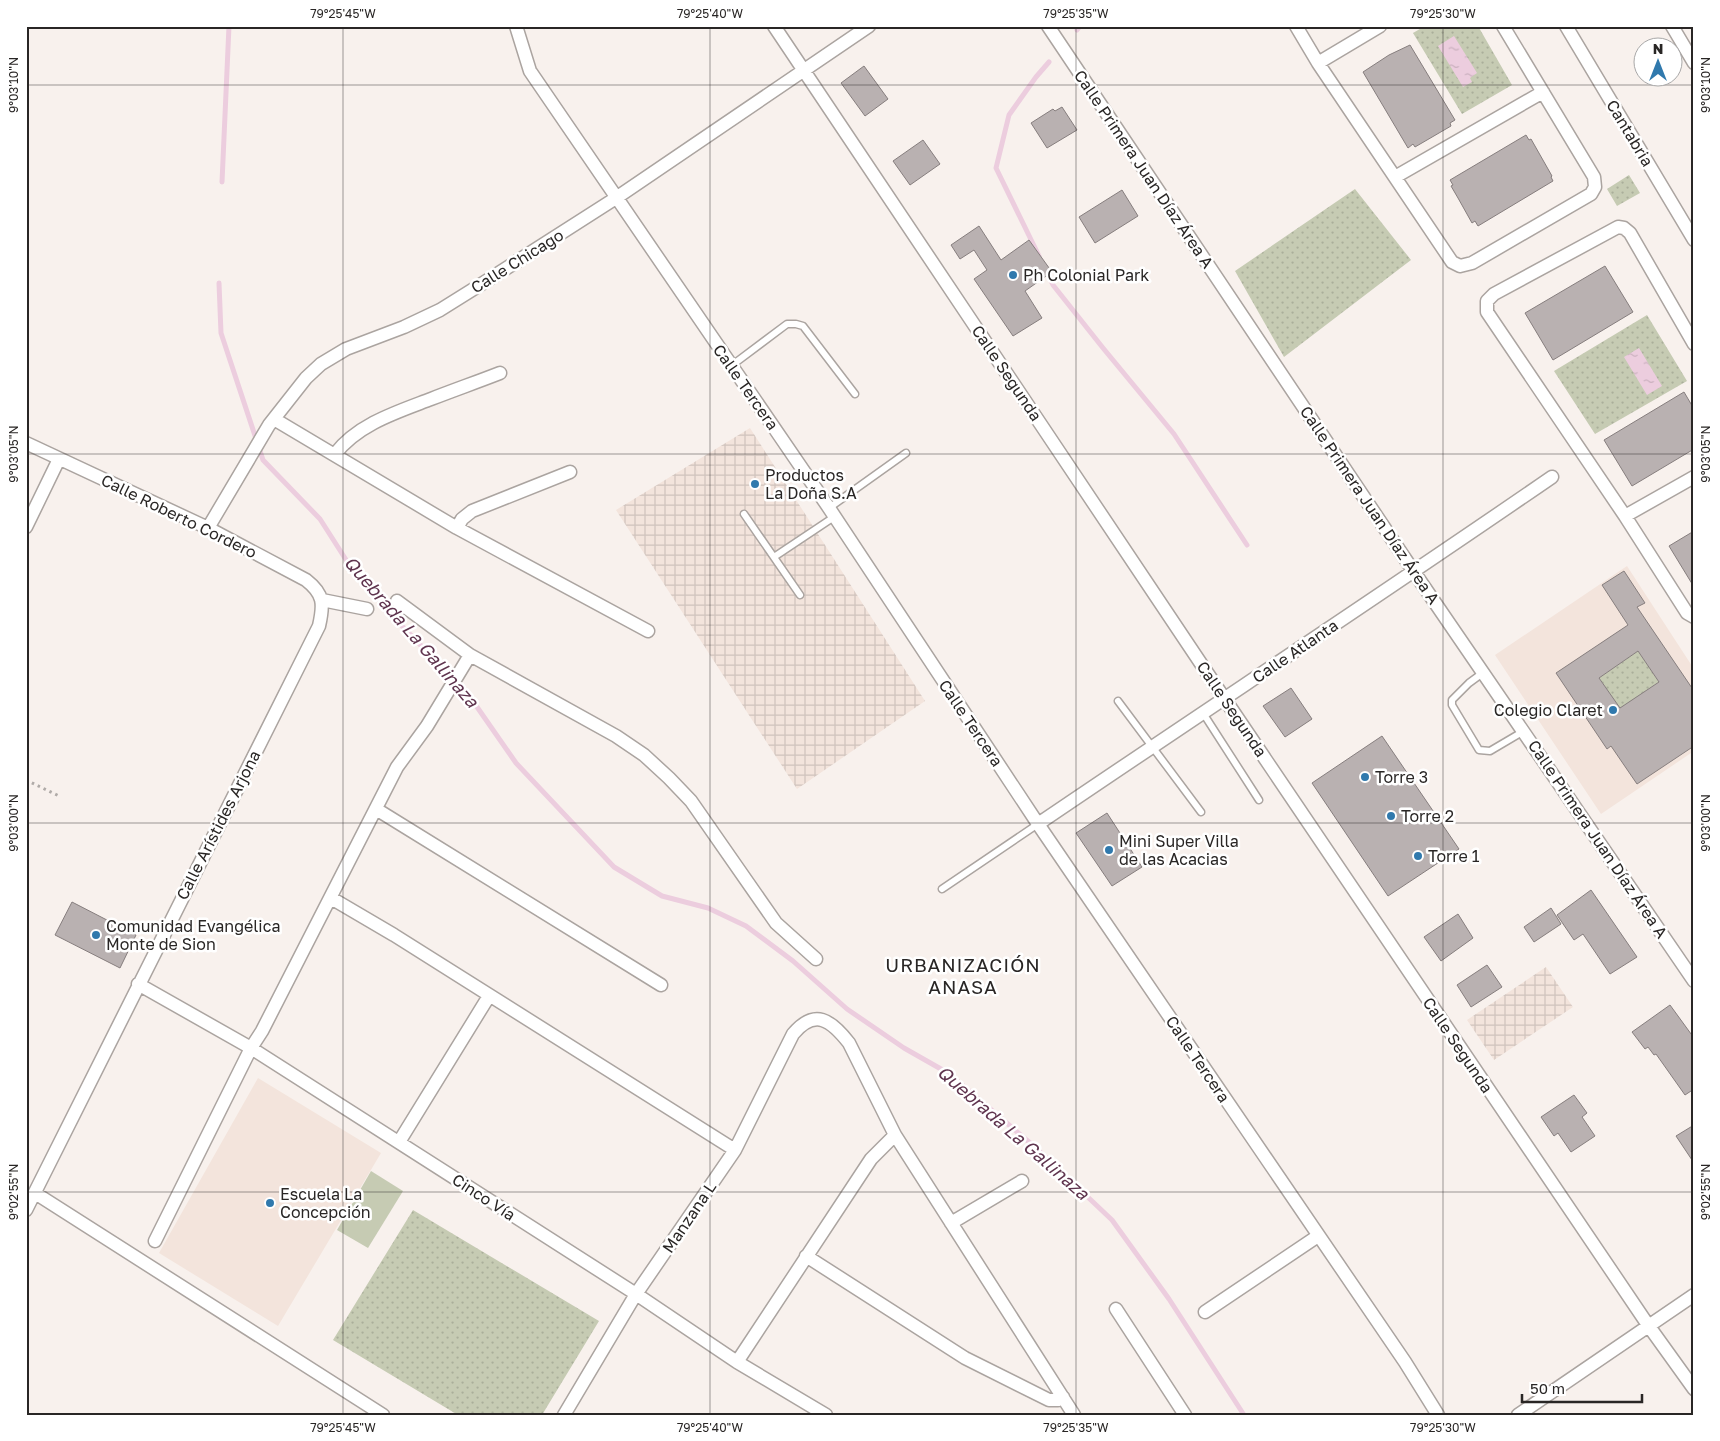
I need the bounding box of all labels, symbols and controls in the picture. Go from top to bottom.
text: 79°25'45"W [310,6,376,21]
text: 79°25'40"W [677,6,744,21]
text: 79°25'35"W [1043,6,1109,21]
text: 79°25'30"W [1410,6,1476,21]
north arrow [1632,38,1682,88]
text: N [1653,40,1663,57]
text: 9°03'10"N [6,57,21,113]
text: 9°03'10"N [1698,57,1713,113]
street label: Calle Primera Juan Díaz Área A [1070,66,1218,272]
street label: Cantabria [1602,96,1658,170]
street label: Calle Chicago [467,225,567,297]
place label: Ph Colonial Park [1023,265,1149,285]
marker: Ph Colonial Park [1007,269,1019,281]
street label: Calle Segunda [968,321,1046,425]
street label: Calle Tercera [709,340,783,434]
street label: Calle Primera Juan Díaz Área A [1296,402,1444,608]
text: 9°03'05"N [6,425,21,483]
text: 9°03'05"N [1698,425,1713,483]
place label: Productos La Doña S.A [765,465,857,503]
street label: Calle Roberto Cordero [98,470,260,562]
marker: Productos La Doña S.A [749,478,761,490]
water label: Quebrada La Gallinaza [340,551,484,712]
street label: Calle Atlanta [1248,615,1342,687]
street label: Calle Segunda [1193,657,1271,761]
street label: Calle Tercera [935,676,1007,770]
place label: Colegio Claret [1494,700,1603,720]
marker: Colegio Claret [1607,704,1619,716]
street label: Calle Primera Juan Díaz Área A [1524,736,1672,942]
street label: Calle Arístides Arjona [172,747,264,903]
place label: Torre 3 [1375,767,1428,787]
marker: Torre 3 [1359,771,1371,783]
text: 9°03'00"N [6,794,21,852]
text: 9°03'00"N [1698,794,1713,852]
place label: Torre 2 [1401,806,1454,826]
marker: Torre 2 [1385,810,1397,822]
place label: Mini Super Villa de las Acacias [1119,831,1239,869]
marker: Mini Super Villa de las Acacias [1103,844,1115,856]
place label: Torre 1 [1428,846,1480,866]
marker: Torre 1 [1412,850,1424,862]
place label: Comunidad Evangélica Monte de Sion [106,916,280,954]
marker: Comunidad Evangélica Monte de Sion [90,929,102,941]
district label: URBANIZACIÓN ANASA [885,953,1041,998]
street label: Calle Segunda [1419,993,1497,1097]
street label: Calle Tercera [1162,1012,1234,1106]
water label: Quebrada La Gallinaza [933,1061,1094,1205]
text: 9°02'55"N [6,1164,21,1220]
text: 9°02'55"N [1698,1164,1713,1220]
street label: Cinco Vía [449,1169,519,1225]
street label: Manzana L [658,1177,720,1257]
place label: Escuela La Concepción [280,1184,371,1222]
marker: Escuela La Concepción [264,1197,276,1209]
scale bar [1522,1371,1642,1403]
text: 50 m [1530,1379,1565,1397]
text: 79°25'45"W [310,1420,376,1435]
text: 79°25'40"W [677,1420,744,1435]
text: 79°25'35"W [1043,1420,1109,1435]
text: 79°25'30"W [1410,1420,1476,1435]

